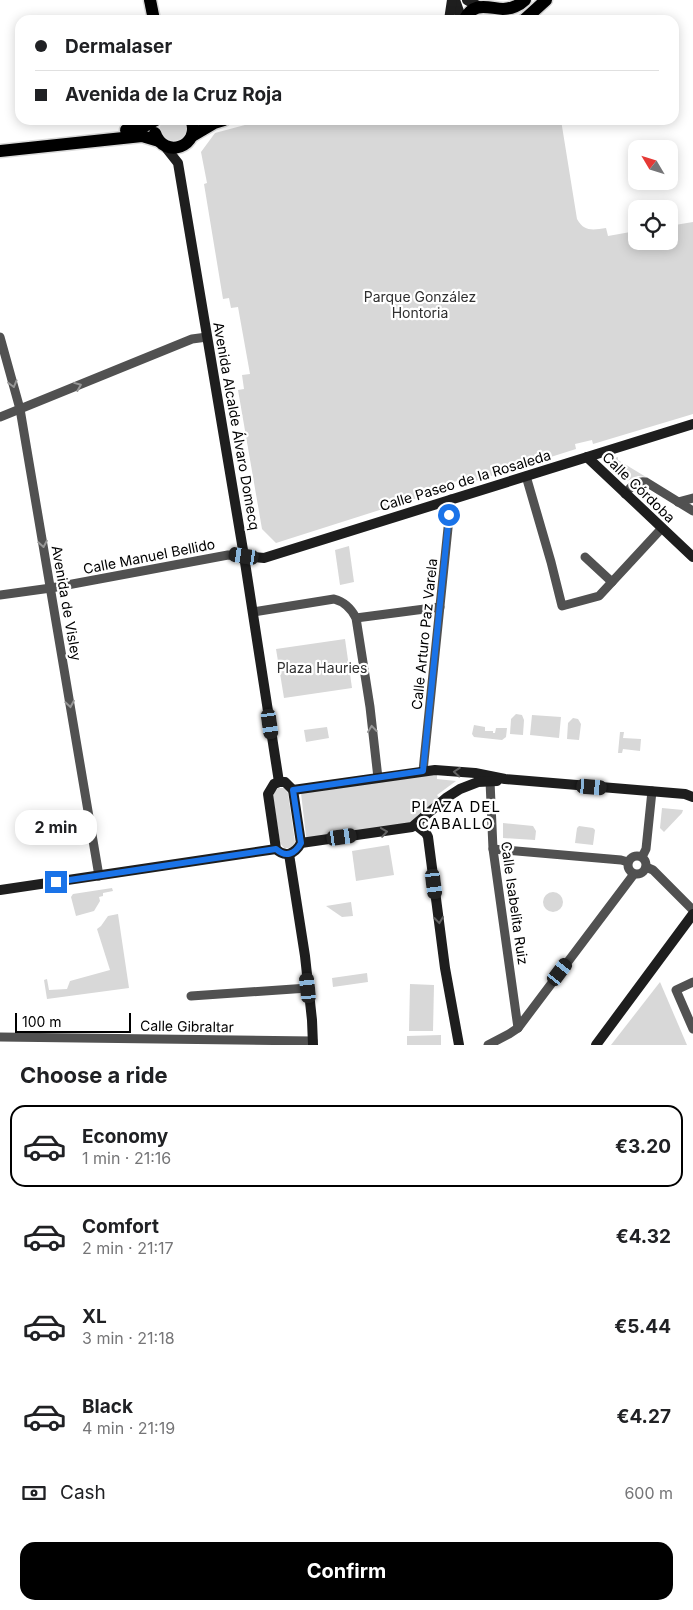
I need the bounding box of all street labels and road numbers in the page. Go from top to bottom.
street label: Avenida Alcalde Álvaro Domecq [210,320,264,532]
street label: Calle Paseo de la Rosaleda [377,446,553,514]
street label: Calle Córdoba [599,448,679,526]
street label: Calle Manuel Bellido [82,535,216,577]
street label: Avenida de Visley [48,544,86,662]
street label: Calle Arturo Paz Varela [408,557,440,711]
street label: Calle Isabelita Ruiz [498,840,532,966]
street label: Calle Gibraltar [140,1017,234,1035]

